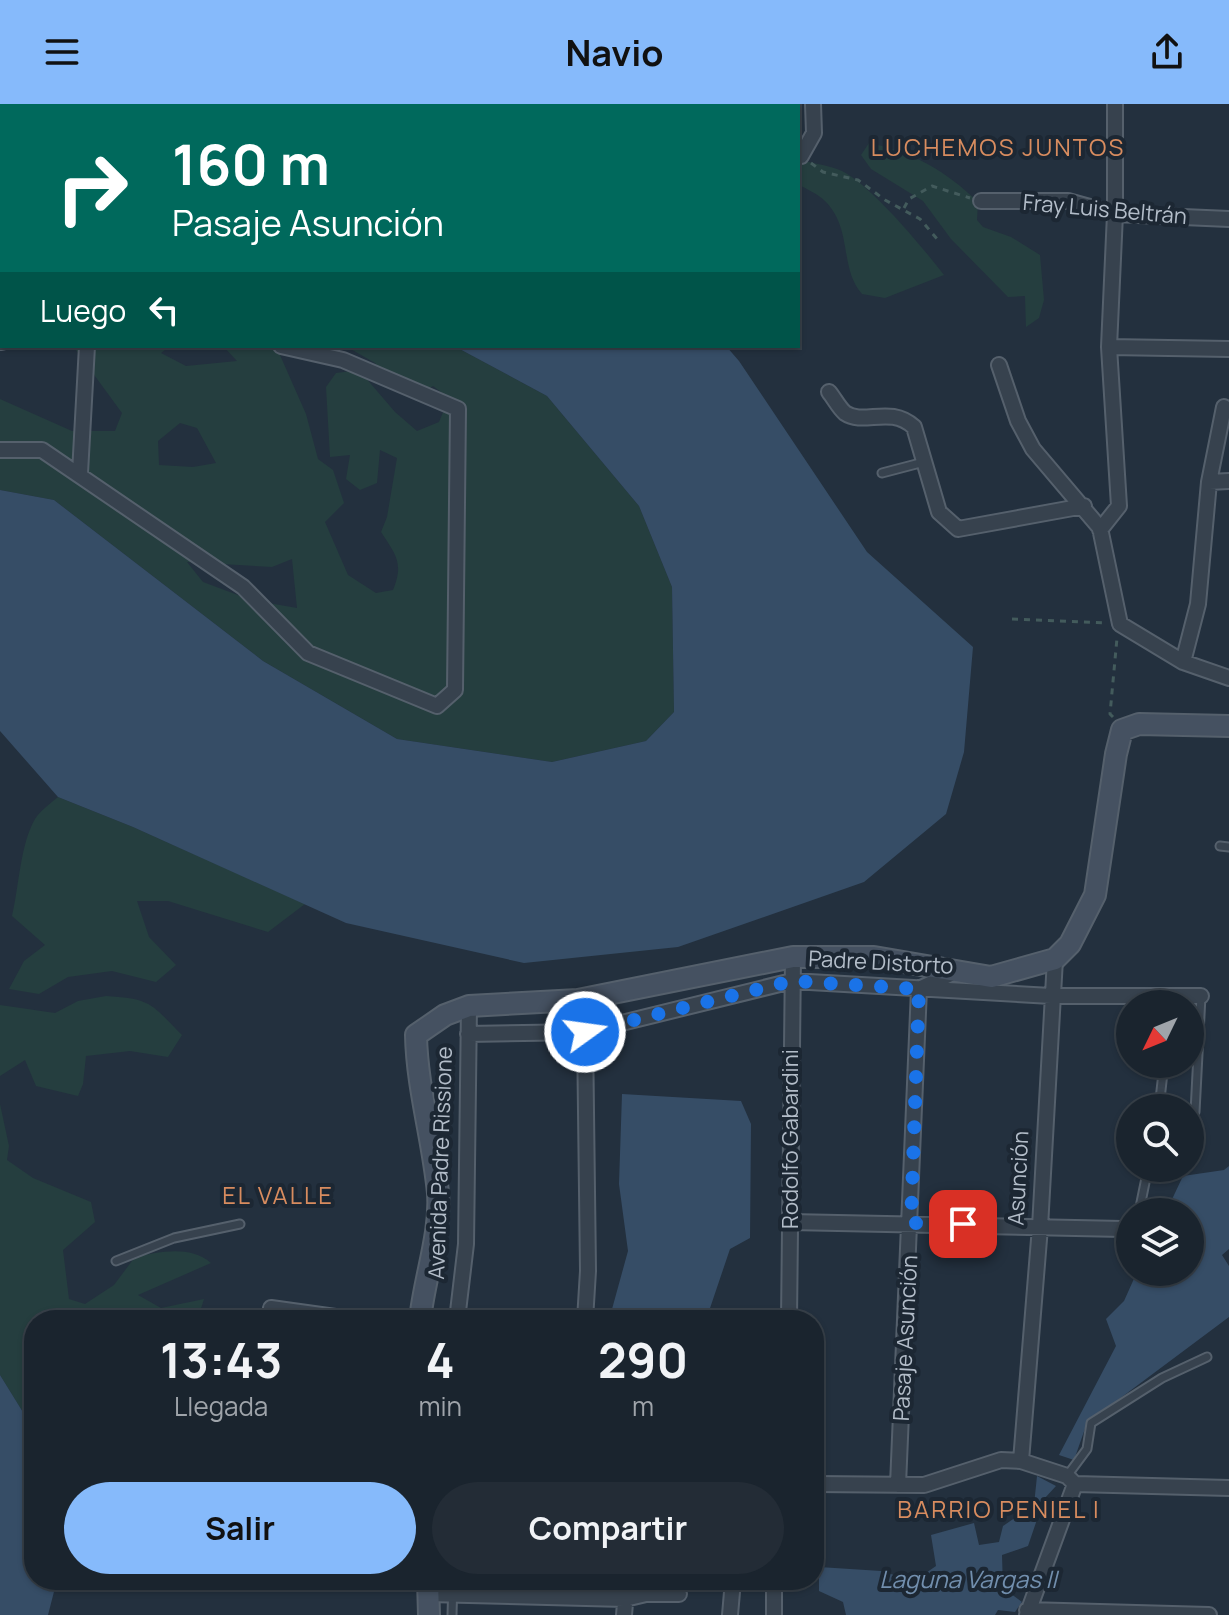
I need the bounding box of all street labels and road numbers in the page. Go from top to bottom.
street label: Fray Luis Beltrán [1022,187,1188,231]
street label: Padre Distorto [808,943,954,981]
street label: Avenida Padre Rissione [421,1046,459,1280]
street label: Rodolfo Gabardini [775,1049,805,1229]
street label: Asunción [1001,1130,1035,1226]
street label: Pasaje Asunción [886,1254,924,1422]

